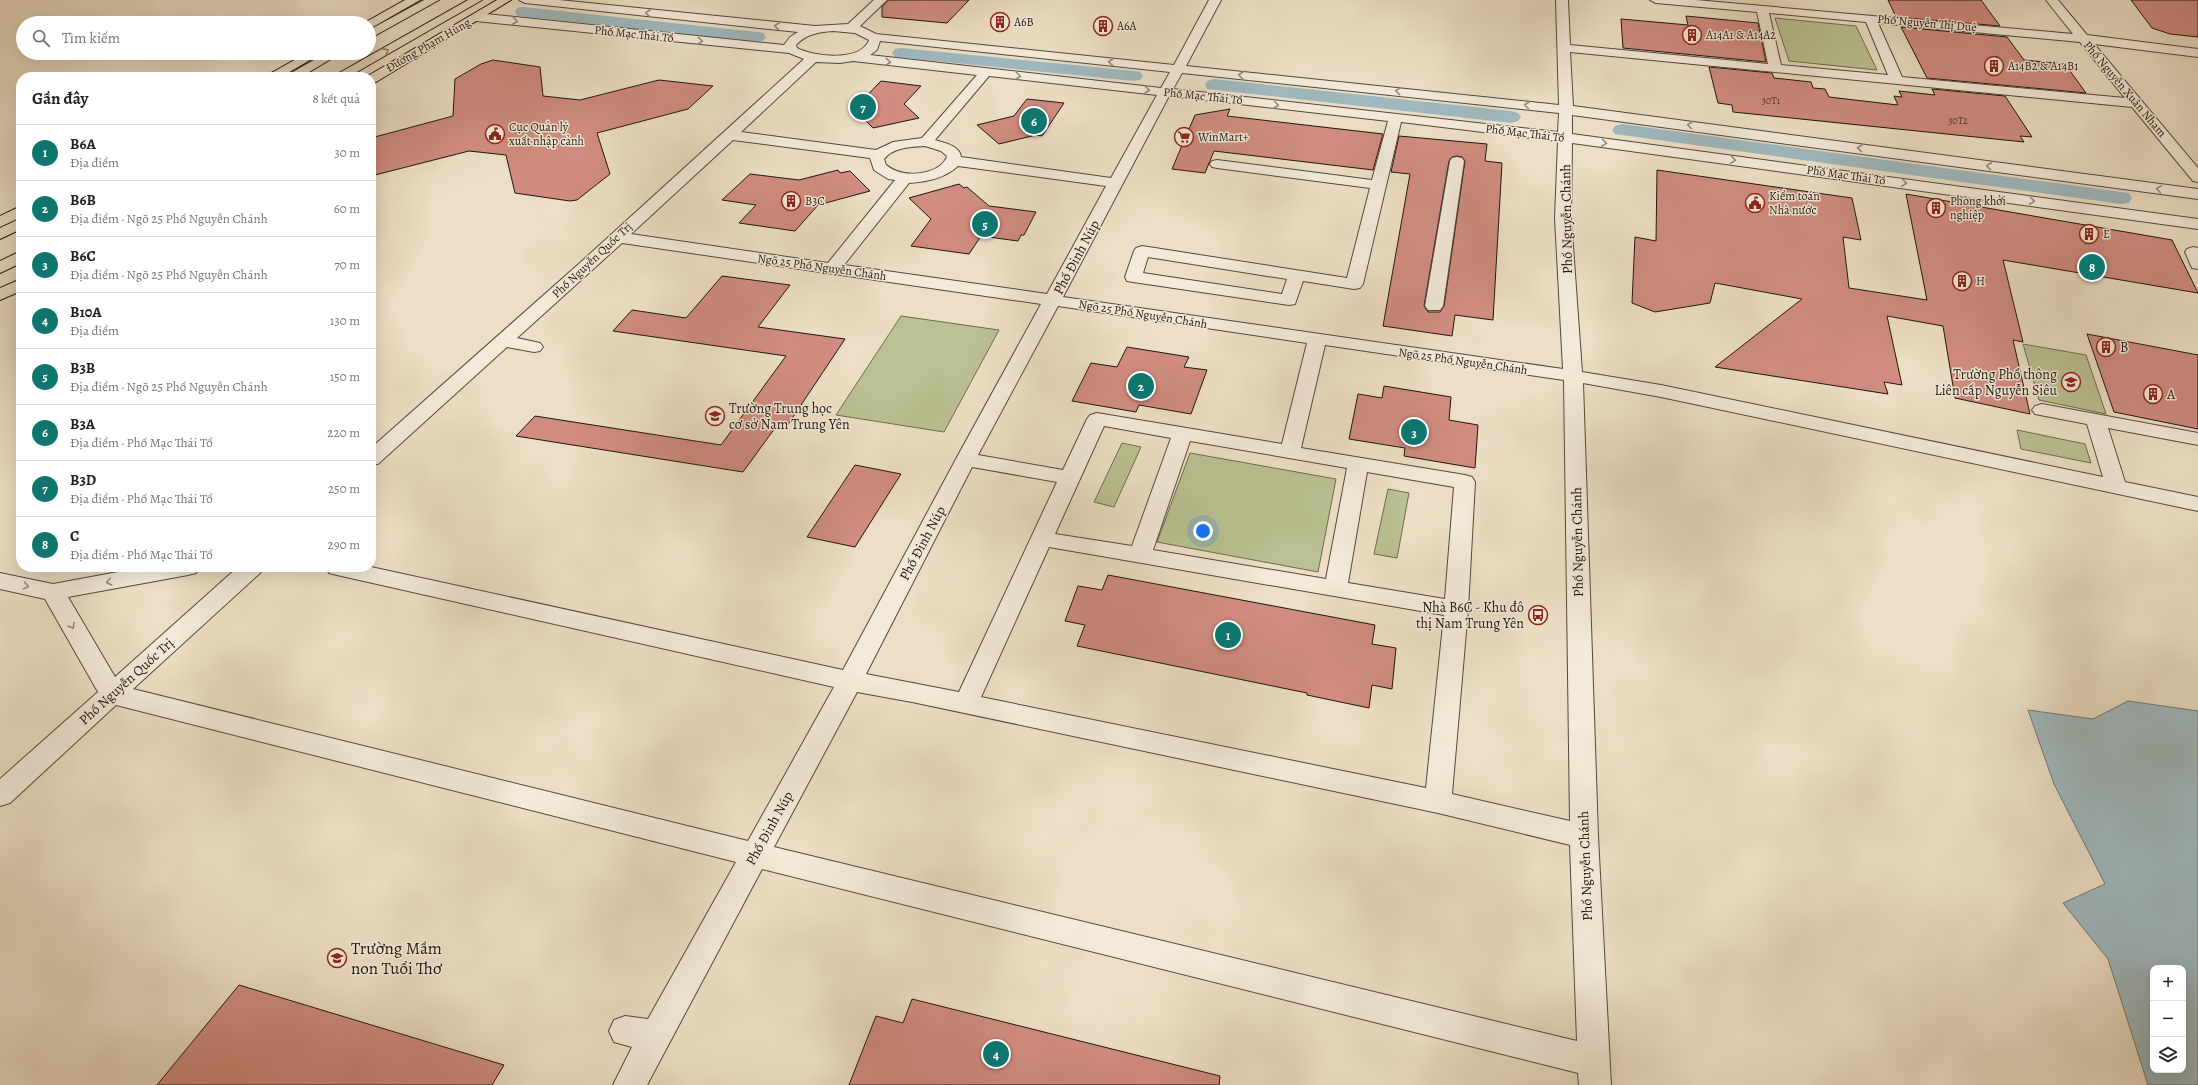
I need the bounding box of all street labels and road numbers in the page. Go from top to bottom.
street label: Phố Nguyễn Thị Duệ [1877,11,1977,35]
street label: Đường Phạm Hùng [383,14,473,76]
street label: Phố Mạc Thái Tổ [594,22,674,46]
street label: Phố Nguyễn Xuân Nham [2080,37,2170,141]
street label: Phố Mạc Thái Tổ [1163,84,1243,108]
street label: Phố Mạc Thái Tổ [1485,120,1565,146]
street label: Phố Mạc Thái Tổ [1806,162,1887,188]
street label: Phố Nguyễn Chánh [1556,163,1577,274]
street label: Phố Đinh Núp [1049,217,1104,298]
street label: Phố Nguyễn Quốc Trị [548,219,636,301]
street label: Ngõ 25 Phố Nguyễn Chánh [756,250,888,284]
street label: Ngõ 25 Phố Nguyễn Chánh [1077,296,1209,332]
street label: Ngõ 25 Phố Nguyễn Chánh [1397,344,1529,378]
street label: Phố Nguyễn Chánh [1567,486,1588,597]
street label: Phố Đinh Núp [895,503,950,584]
street label: Phố Nguyễn Quốc Trị [75,634,178,729]
street label: Phố Đinh Núp [741,788,798,869]
street label: Phố Nguyễn Chánh [1574,810,1597,921]

